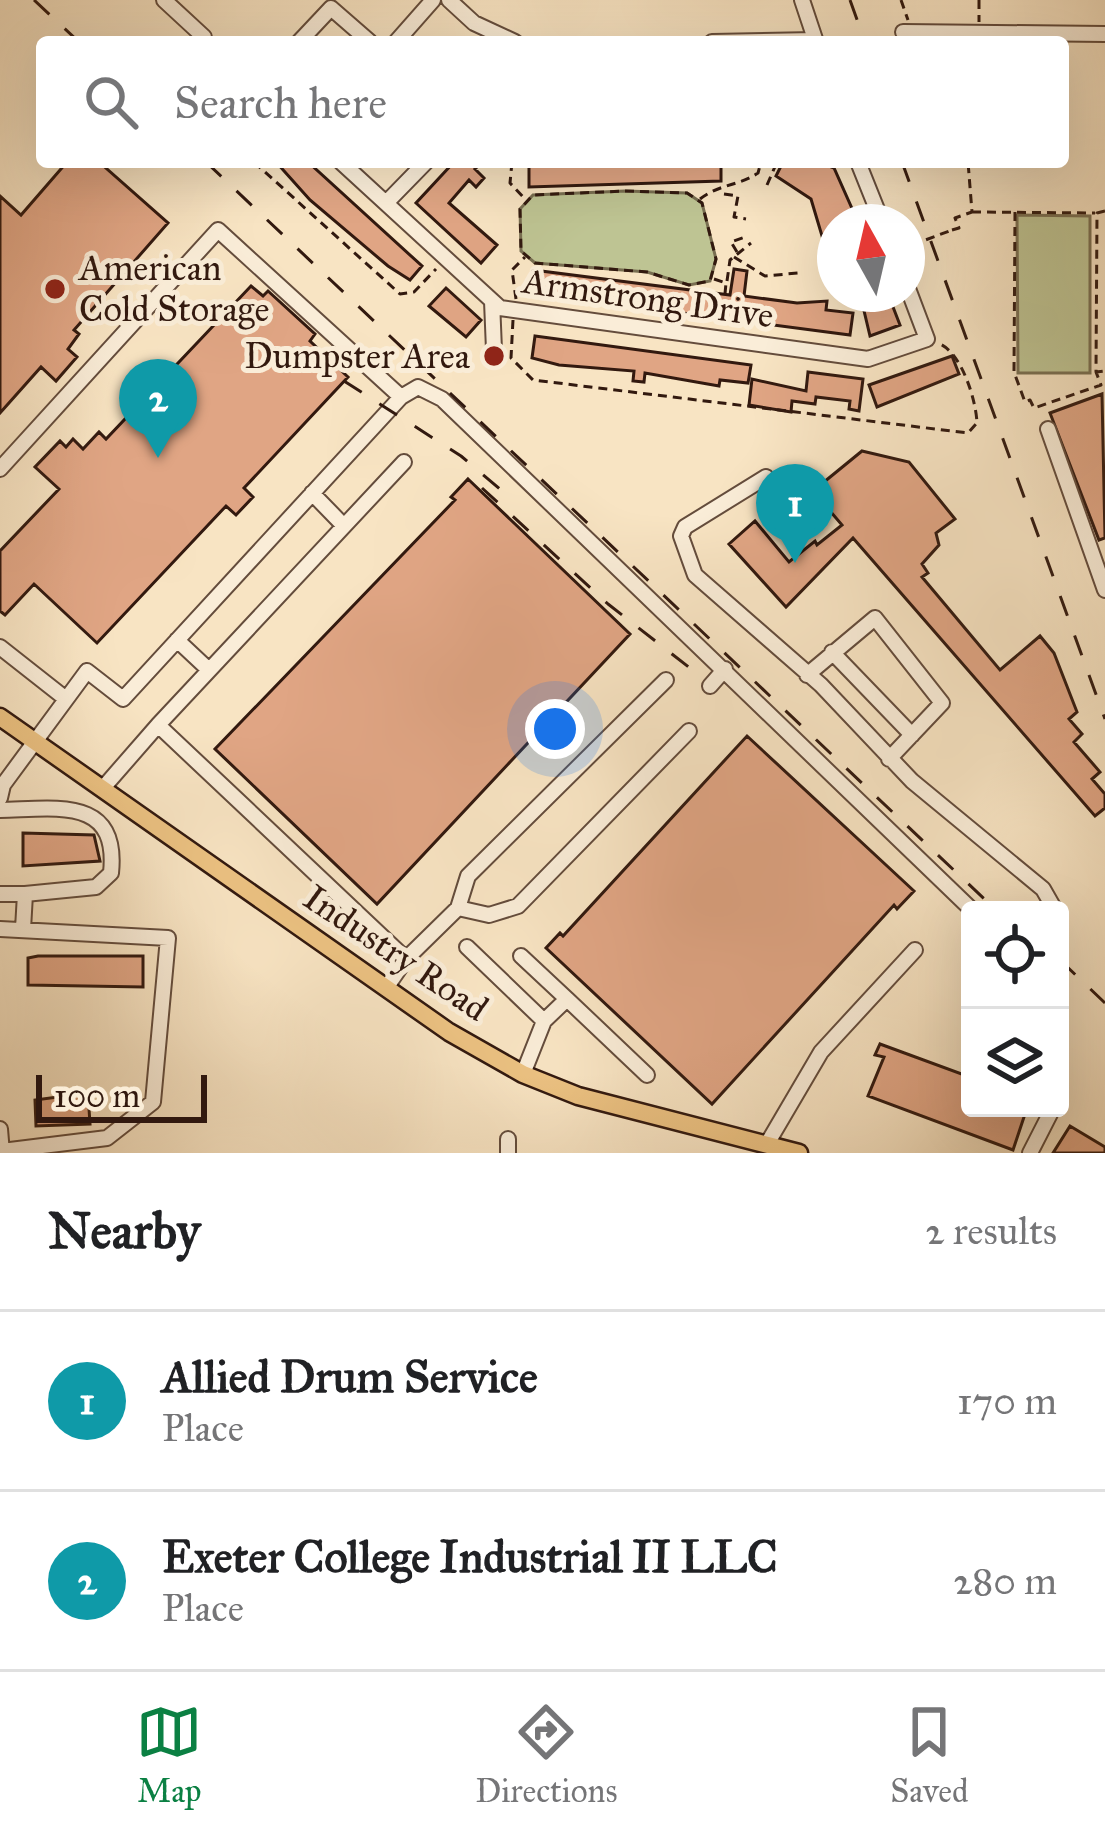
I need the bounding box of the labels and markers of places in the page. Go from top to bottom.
place label: American Cold Storage [77,246,270,331]
marker: American Cold Storage [42,276,68,302]
place label: Dumpster Area [244,334,471,378]
marker: Dumpster Area [481,343,507,369]
pin: 2 [119,359,197,458]
pin: 1 [756,464,834,563]

